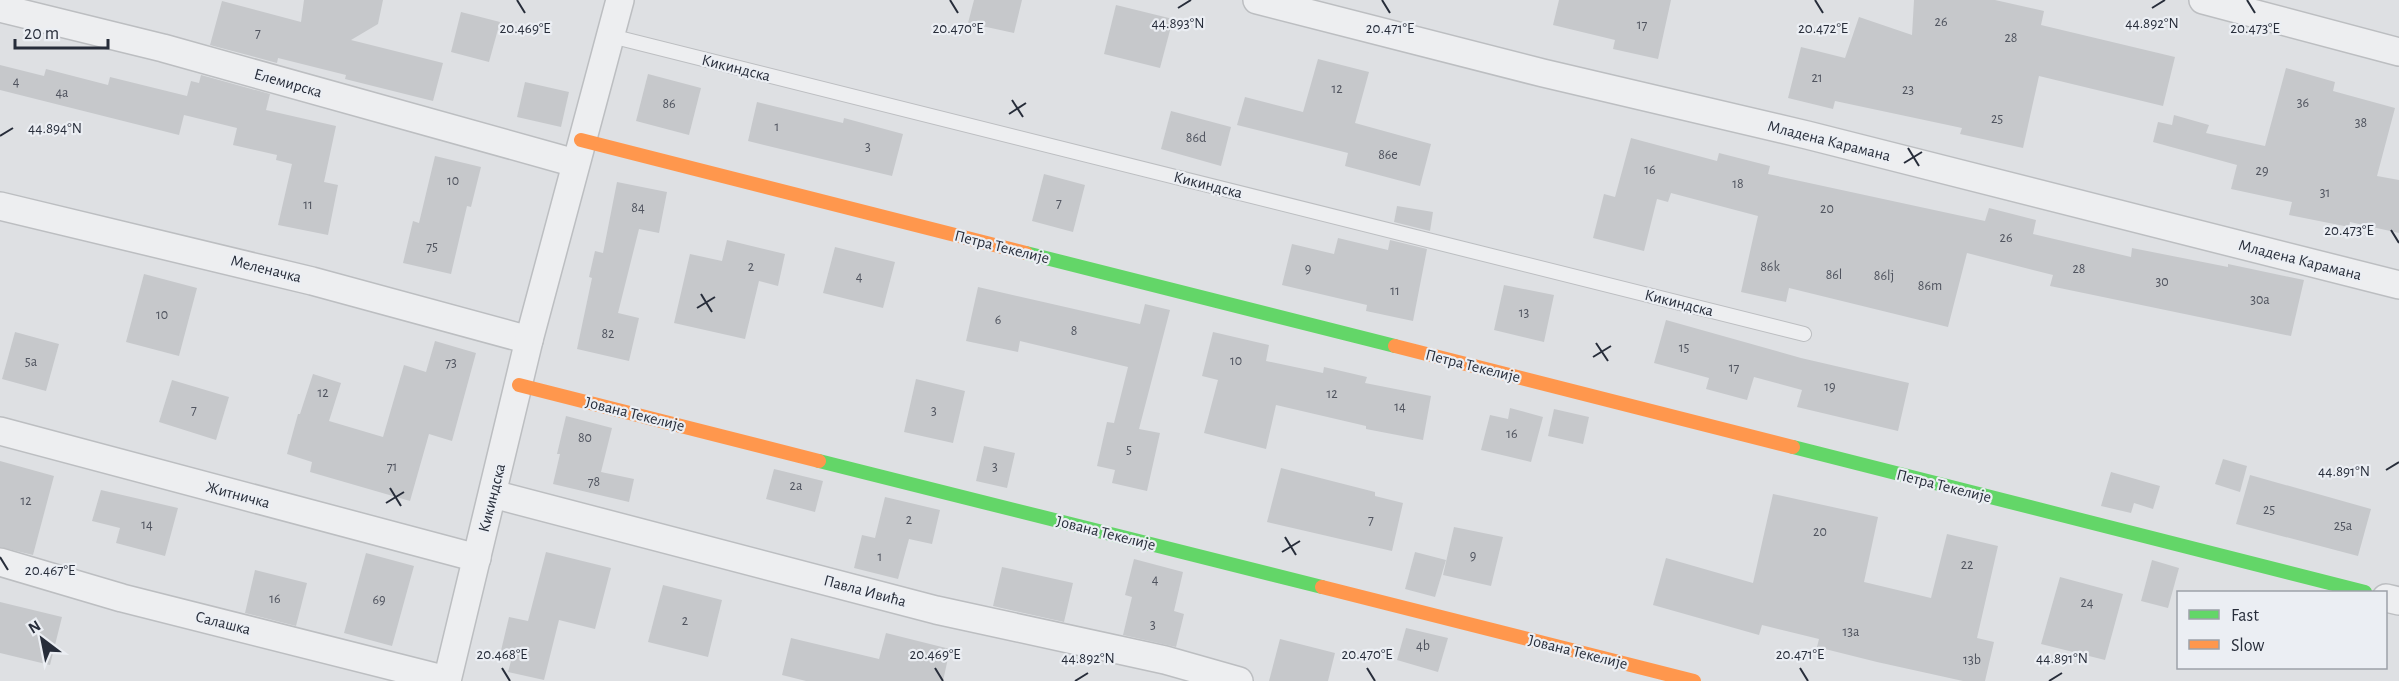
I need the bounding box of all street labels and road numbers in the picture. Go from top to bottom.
street label: Кикиндска [700,52,772,84]
street label: Елемирска [252,66,324,100]
street label: Младена Карамана [1766,118,1892,164]
street label: Кикиндска [1172,169,1244,201]
street label: Петра Текелије [953,227,1051,267]
street label: Младена Карамана [2237,237,2363,283]
street label: Меленачка [229,252,303,286]
street label: Кикиндска [1643,287,1715,319]
street label: Петра Текелије [1424,346,1522,386]
street label: Јована Текелије [583,394,686,435]
street label: Кикиндска [476,462,508,534]
street label: Петра Текелије [1895,466,1993,506]
street label: Житничка [204,479,272,511]
street label: Јована Текелије [1054,513,1157,554]
street label: Павла Ивића [822,572,908,610]
street label: Салашка [194,608,252,638]
street label: Јована Текелије [1526,632,1629,673]

